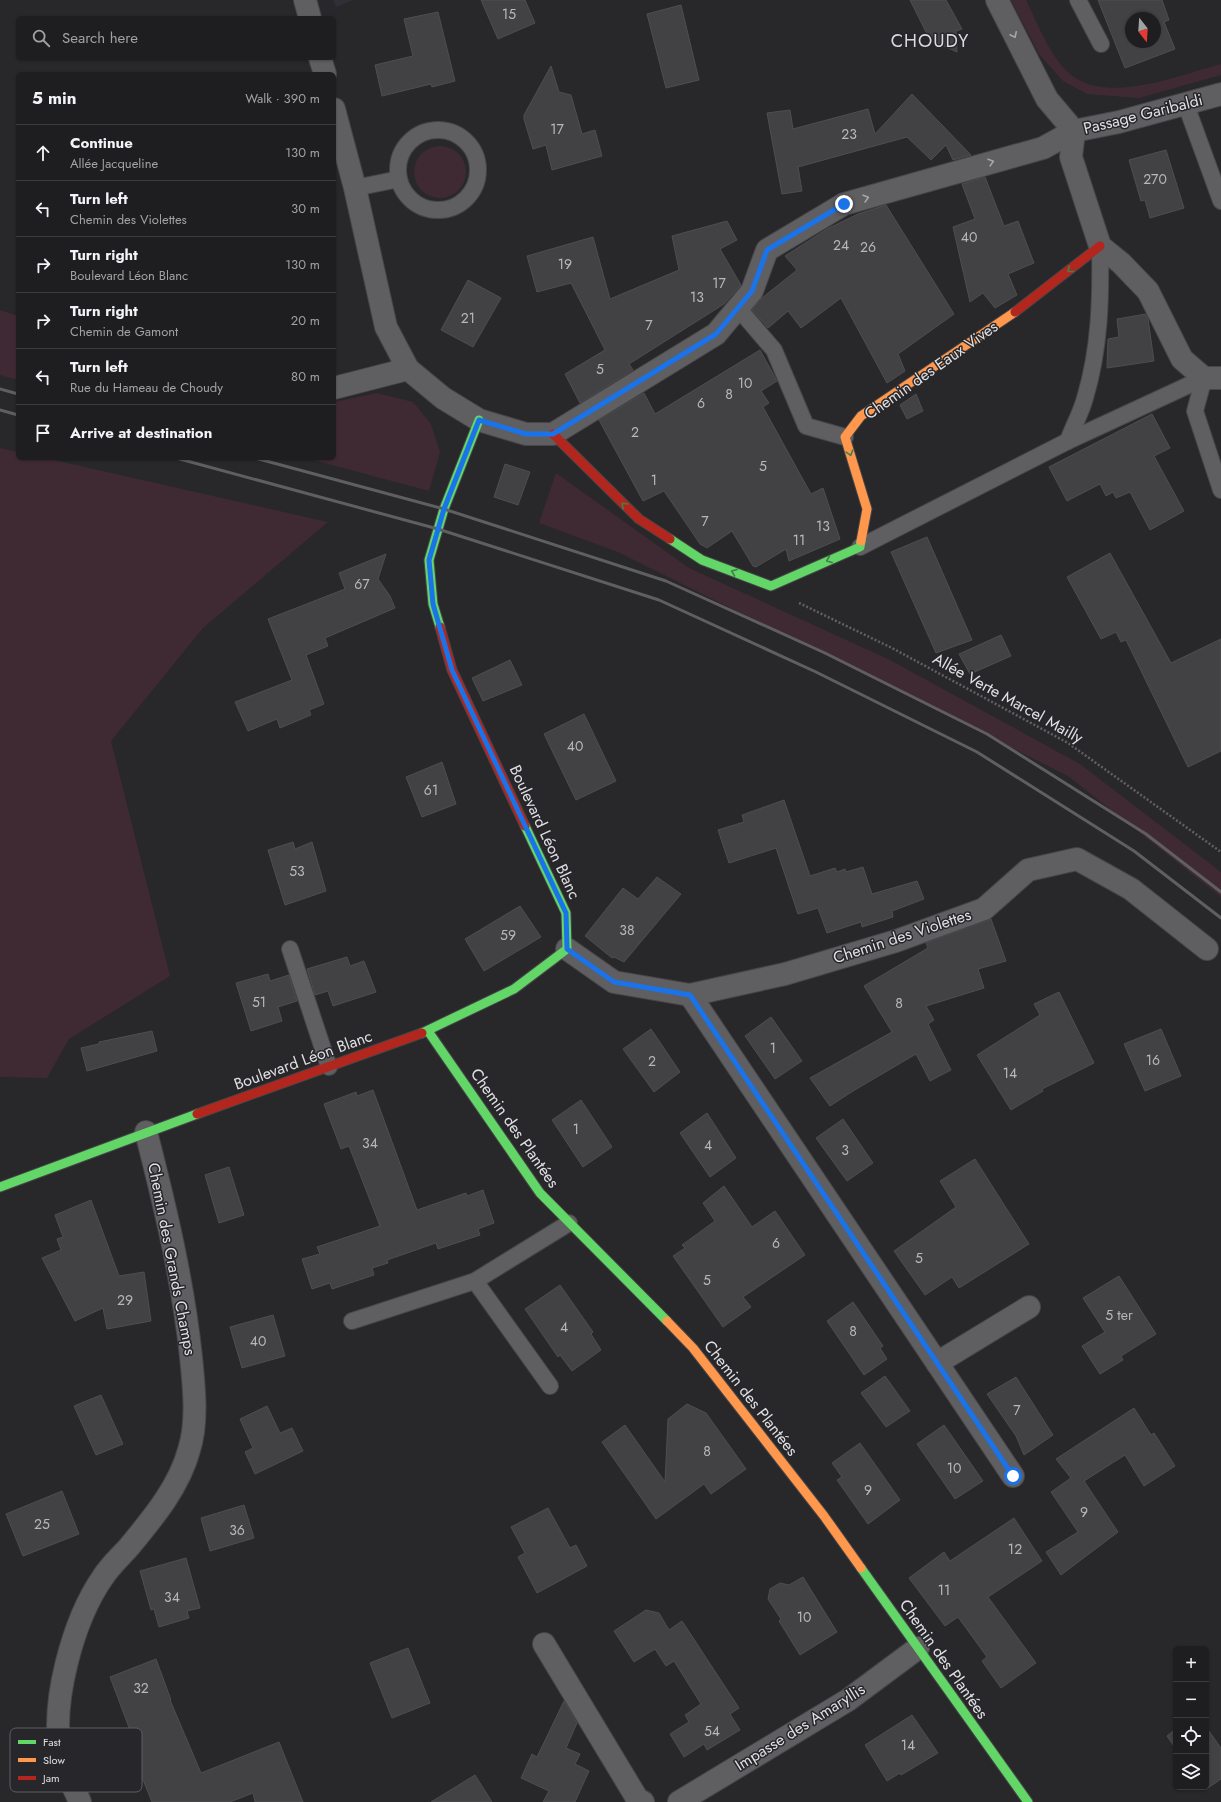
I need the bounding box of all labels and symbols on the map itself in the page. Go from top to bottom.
house number: 15 [502,4,516,24]
north arrow [1125,12,1161,48]
district label: CHOUDY [891,28,969,54]
one-way arrow [1009,31,1017,38]
street label: Passage Garibaldi [1081,88,1205,140]
house number: 17 [550,119,564,139]
house number: 23 [841,124,857,144]
one-way arrow [987,158,994,167]
house number: 270 [1143,169,1167,189]
one-way arrow [862,194,869,203]
route end [835,195,853,213]
house number: 40 [961,227,977,247]
house number: 24 [833,235,849,255]
house number: 26 [860,237,876,257]
house number: 19 [558,254,572,274]
one-way arrow [1067,265,1074,272]
house number: 17 [712,273,726,293]
house number: 13 [690,287,704,307]
house number: 21 [461,308,475,328]
house number: 7 [645,315,653,335]
street label: Chemin des Eaux Vives [859,315,1003,425]
house number: 5 [596,359,604,379]
house number: 10 [738,373,752,393]
house number: 8 [725,384,733,404]
house number: 6 [697,393,705,413]
house number: 2 [631,422,639,442]
one-way arrow [845,450,854,457]
house number: 5 [759,456,767,476]
house number: 1 [651,470,657,490]
one-way arrow [621,502,629,509]
house number: 7 [701,511,709,531]
house number: 13 [816,516,830,536]
house number: 11 [793,530,805,550]
one-way arrow [826,555,834,563]
one-way arrow [731,568,738,577]
house number: 67 [354,574,370,594]
street label: Allée Verte Marcel Mailly [929,647,1088,749]
house number: 40 [567,736,583,756]
street label: Boulevard Léon Blanc [504,761,586,903]
house number: 61 [424,780,438,800]
house number: 53 [289,861,305,881]
street label: Chemin des Violettes [830,903,974,969]
house number: 38 [619,920,635,940]
house number: 59 [500,925,516,945]
house number: 51 [252,992,266,1012]
house number: 8 [895,993,903,1013]
street label: Boulevard Léon Blanc [231,1024,375,1096]
house number: 1 [770,1038,776,1058]
house number: 16 [1146,1050,1160,1070]
house number: 2 [648,1051,656,1071]
house number: 14 [1003,1063,1017,1083]
street label: Chemin des Plantées [465,1064,565,1192]
house number: 1 [573,1119,579,1139]
house number: 34 [362,1133,378,1153]
house number: 4 [704,1135,712,1155]
house number: 3 [841,1140,849,1160]
street label: Chemin des Grands Champs [142,1161,202,1357]
house number: 6 [772,1233,780,1253]
house number: 5 [915,1248,923,1268]
house number: 5 [703,1270,711,1290]
house number: 29 [117,1290,133,1310]
house number: 5 ter [1105,1305,1133,1325]
house number: 4 [560,1317,568,1337]
house number: 8 [849,1321,857,1341]
house number: 40 [250,1331,266,1351]
street label: Chemin des Plantées [698,1335,804,1461]
house number: 7 [1013,1400,1021,1420]
house number: 8 [703,1441,711,1461]
house number: 10 [947,1458,961,1478]
route start [1004,1467,1022,1485]
house number: 9 [864,1480,872,1500]
house number: 9 [1080,1502,1088,1522]
house number: 25 [34,1514,50,1534]
house number: 36 [229,1520,245,1540]
house number: 12 [1008,1539,1022,1559]
house number: 11 [938,1580,950,1600]
house number: 34 [164,1587,180,1607]
street label: Chemin des Plantées [894,1595,994,1723]
house number: 10 [797,1607,811,1627]
house number: 32 [133,1678,149,1698]
street label: Impasse des Amaryllis [731,1678,869,1776]
house number: 54 [704,1721,720,1741]
legend [10,1728,142,1792]
text: Fast [43,1734,61,1750]
house number: 14 [901,1735,915,1755]
text: Slow [43,1752,65,1768]
text: Jam [41,1770,60,1786]

